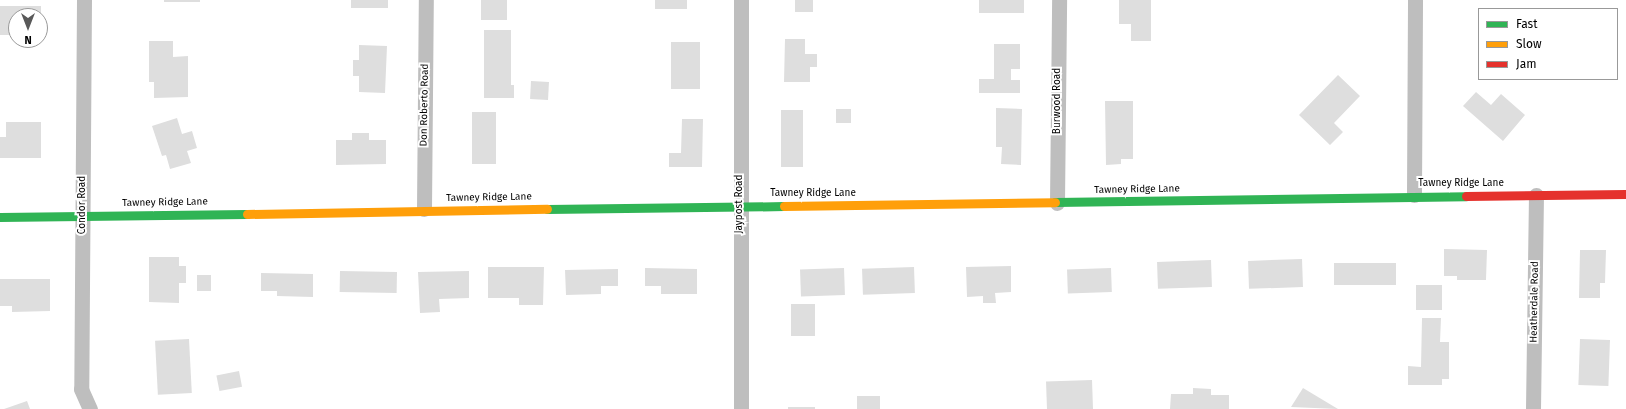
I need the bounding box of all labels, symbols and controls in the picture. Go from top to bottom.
north arrow [8,8,48,48]
legend [1478,8,1618,80]
text: Fast [1516,17,1538,31]
text: N [24,33,32,46]
text: Slow [1516,37,1542,51]
text: Jam [1516,57,1536,71]
street label: Don Roberto Road [418,64,432,146]
street label: Burwood Road [1052,68,1064,134]
street label: Jaypost Road [734,174,746,234]
street label: Condor Road [77,176,89,234]
street label: Tawney Ridge Lane [1418,178,1504,190]
street label: Tawney Ridge Lane [1094,183,1180,197]
street label: Tawney Ridge Lane [770,188,856,200]
street label: Tawney Ridge Lane [446,191,532,205]
street label: Tawney Ridge Lane [122,196,208,210]
street label: Heatherdale Road [1528,261,1542,343]

